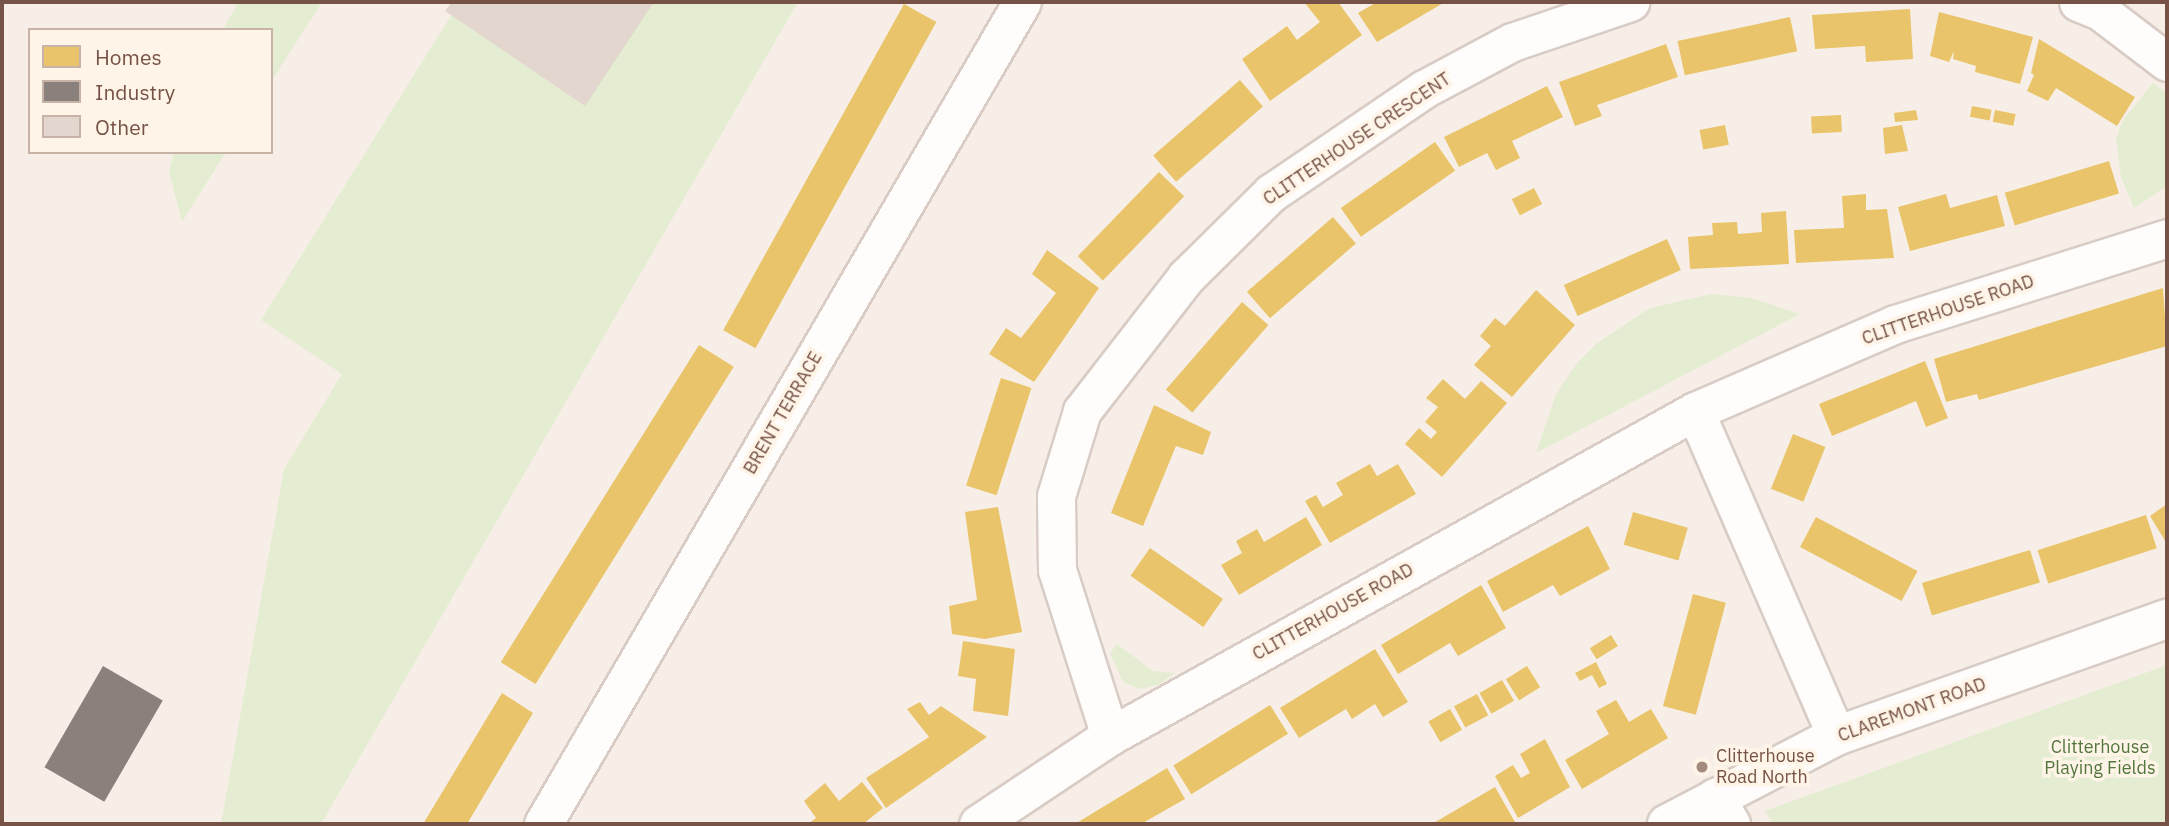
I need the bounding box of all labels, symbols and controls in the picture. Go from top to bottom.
legend [28,28,273,154]
text: Homes [95,43,162,71]
street label: CLITTERHOUSE CRESCENT [1259,68,1455,210]
text: Industry [95,78,175,106]
text: Other [95,113,148,141]
street label: CLITTERHOUSE ROAD [1859,270,2037,350]
street label: BRENT TERRACE [739,348,827,478]
street label: CLITTERHOUSE ROAD [1249,559,1417,665]
street label: CLAREMONT ROAD [1835,673,1989,747]
park label: Clitterhouse Playing Fields [2044,737,2156,780]
place label: Clitterhouse Road North [1716,746,1815,788]
marker: Clitterhouse Road North [1694,759,1710,775]

